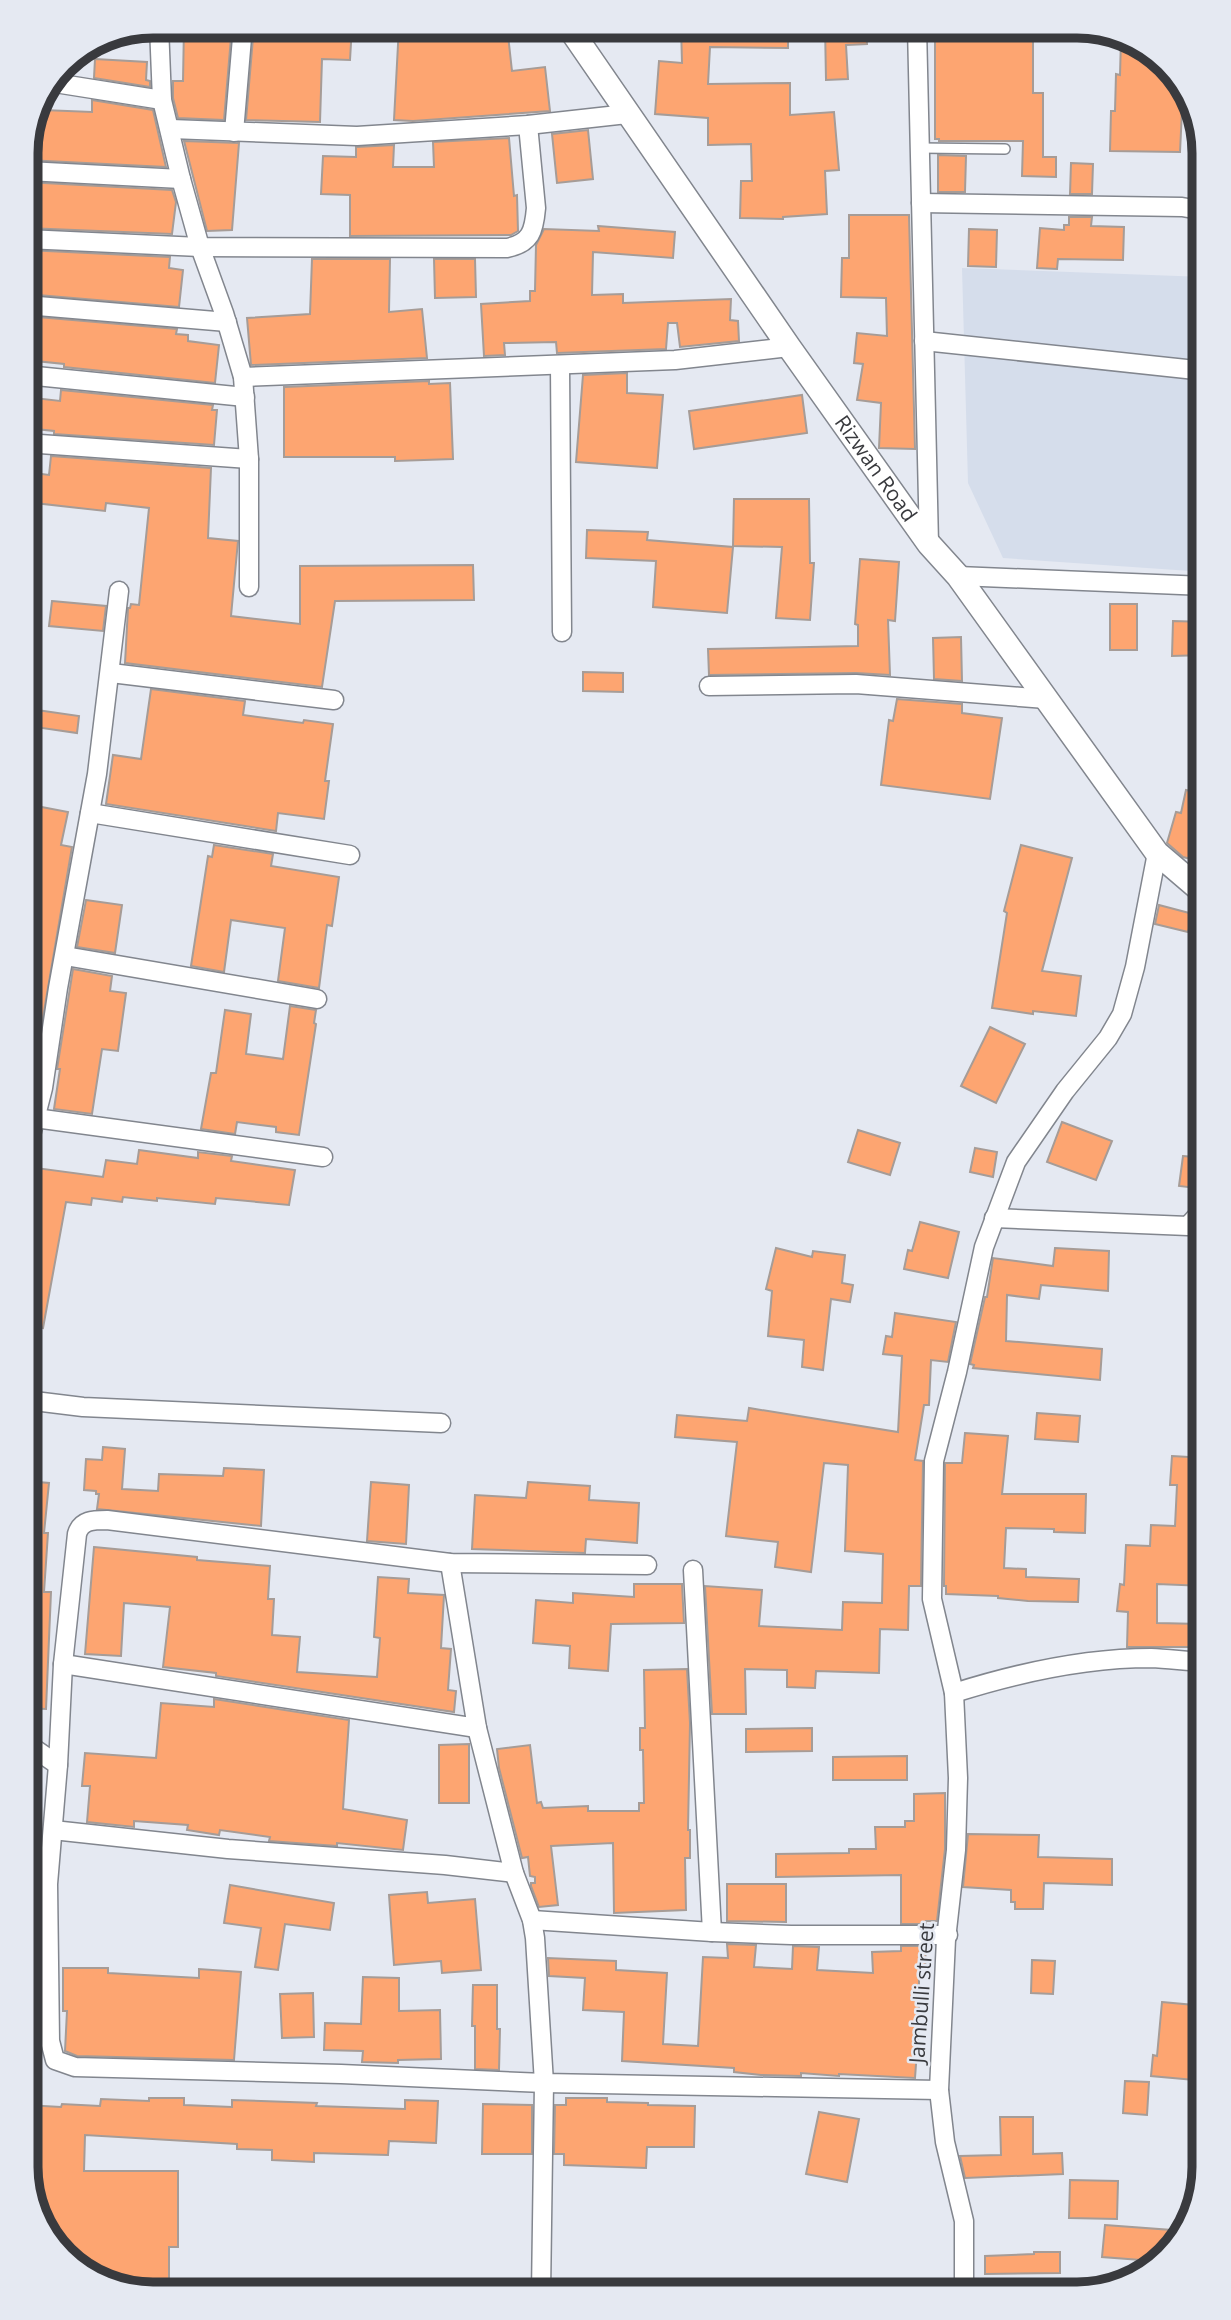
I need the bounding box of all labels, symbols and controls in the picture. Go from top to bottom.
street label: Rizwan Road [829,409,924,527]
street label: Jambulli street [902,1922,940,2066]

